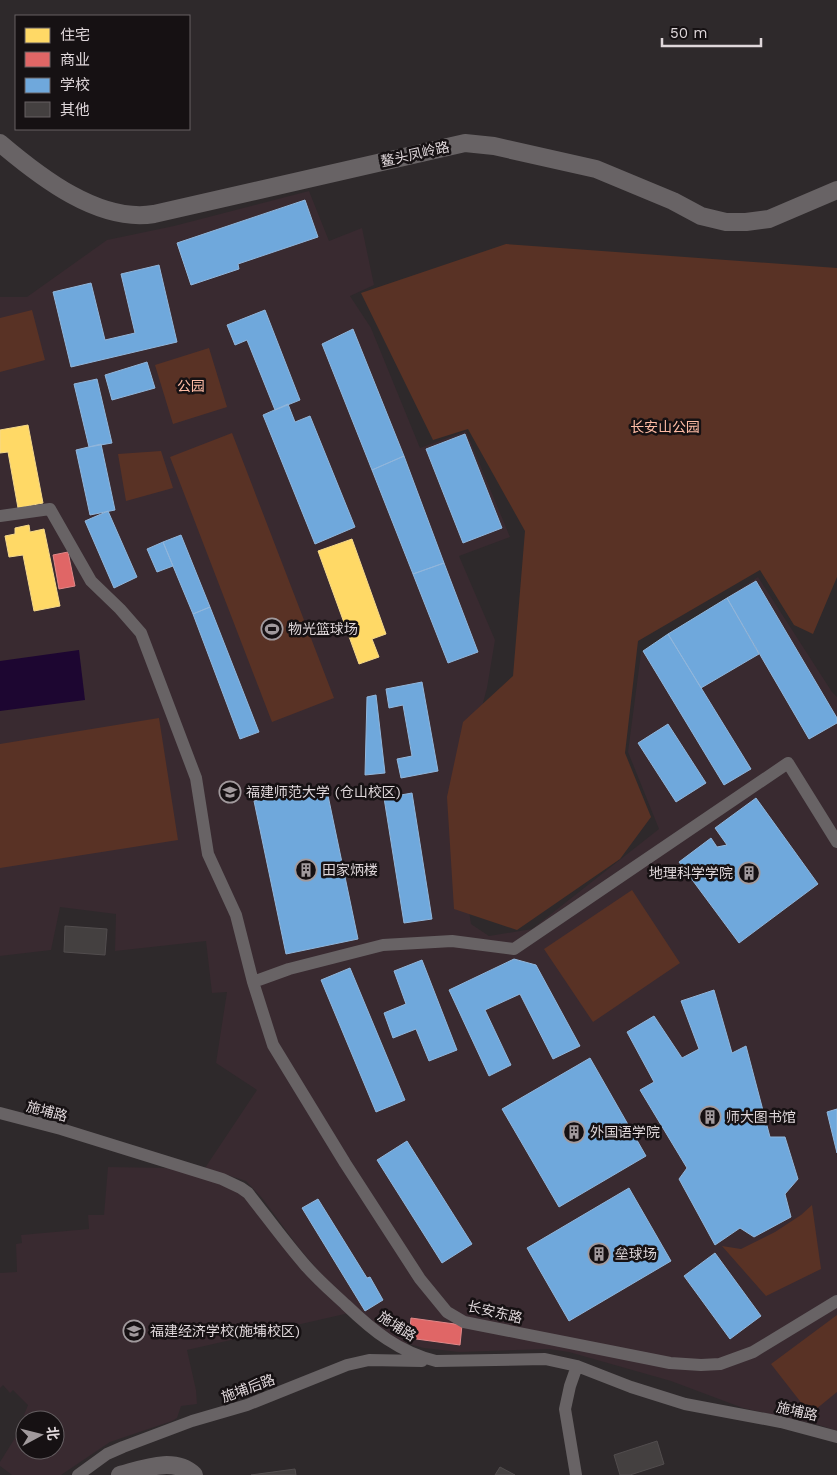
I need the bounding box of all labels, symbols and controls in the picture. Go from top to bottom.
legend [15,15,190,130]
scale bar [662,15,761,47]
text: 50 m [670,24,707,42]
text: 住宅 [60,26,90,44]
text: 商业 [60,51,90,69]
text: 学校 [60,76,90,94]
text: 其他 [60,101,90,119]
street label: 鳌头凤岭路 [379,138,451,170]
park label: 公园 [177,378,205,394]
park label: 长安山公园 [630,419,700,435]
sports icon: 物光篮球场 [260,617,284,641]
place label: 物光篮球场 [288,621,358,637]
school or university icon: 福建师范大学 (仓山校区) [218,780,242,804]
place label: 福建师范大学 (仓山校区) [246,784,401,800]
building icon: 田家炳楼 [294,858,318,882]
building icon: 地理科学学院 [737,861,761,885]
place label: 田家炳楼 [322,862,378,878]
place label: 地理科学学院 [649,865,733,881]
street label: 施埔路 [25,1098,69,1124]
building icon: 师大图书馆 [698,1105,722,1129]
place label: 师大图书馆 [726,1109,796,1125]
building icon: 外国语学院 [562,1120,586,1144]
place label: 外国语学院 [590,1124,660,1140]
building icon: 垒球场 [587,1242,611,1266]
place label: 垒球场 [615,1246,657,1262]
street label: 长安东路 [466,1298,524,1326]
street label: 施埔路 [375,1308,419,1344]
school or university icon: 福建经济学校(施埔校区) [122,1319,146,1343]
place label: 福建经济学校(施埔校区) [150,1323,300,1339]
street label: 施埔后路 [219,1371,277,1405]
street label: 施埔路 [775,1398,819,1424]
north arrow [15,1410,65,1460]
text: 北 [44,1425,62,1441]

